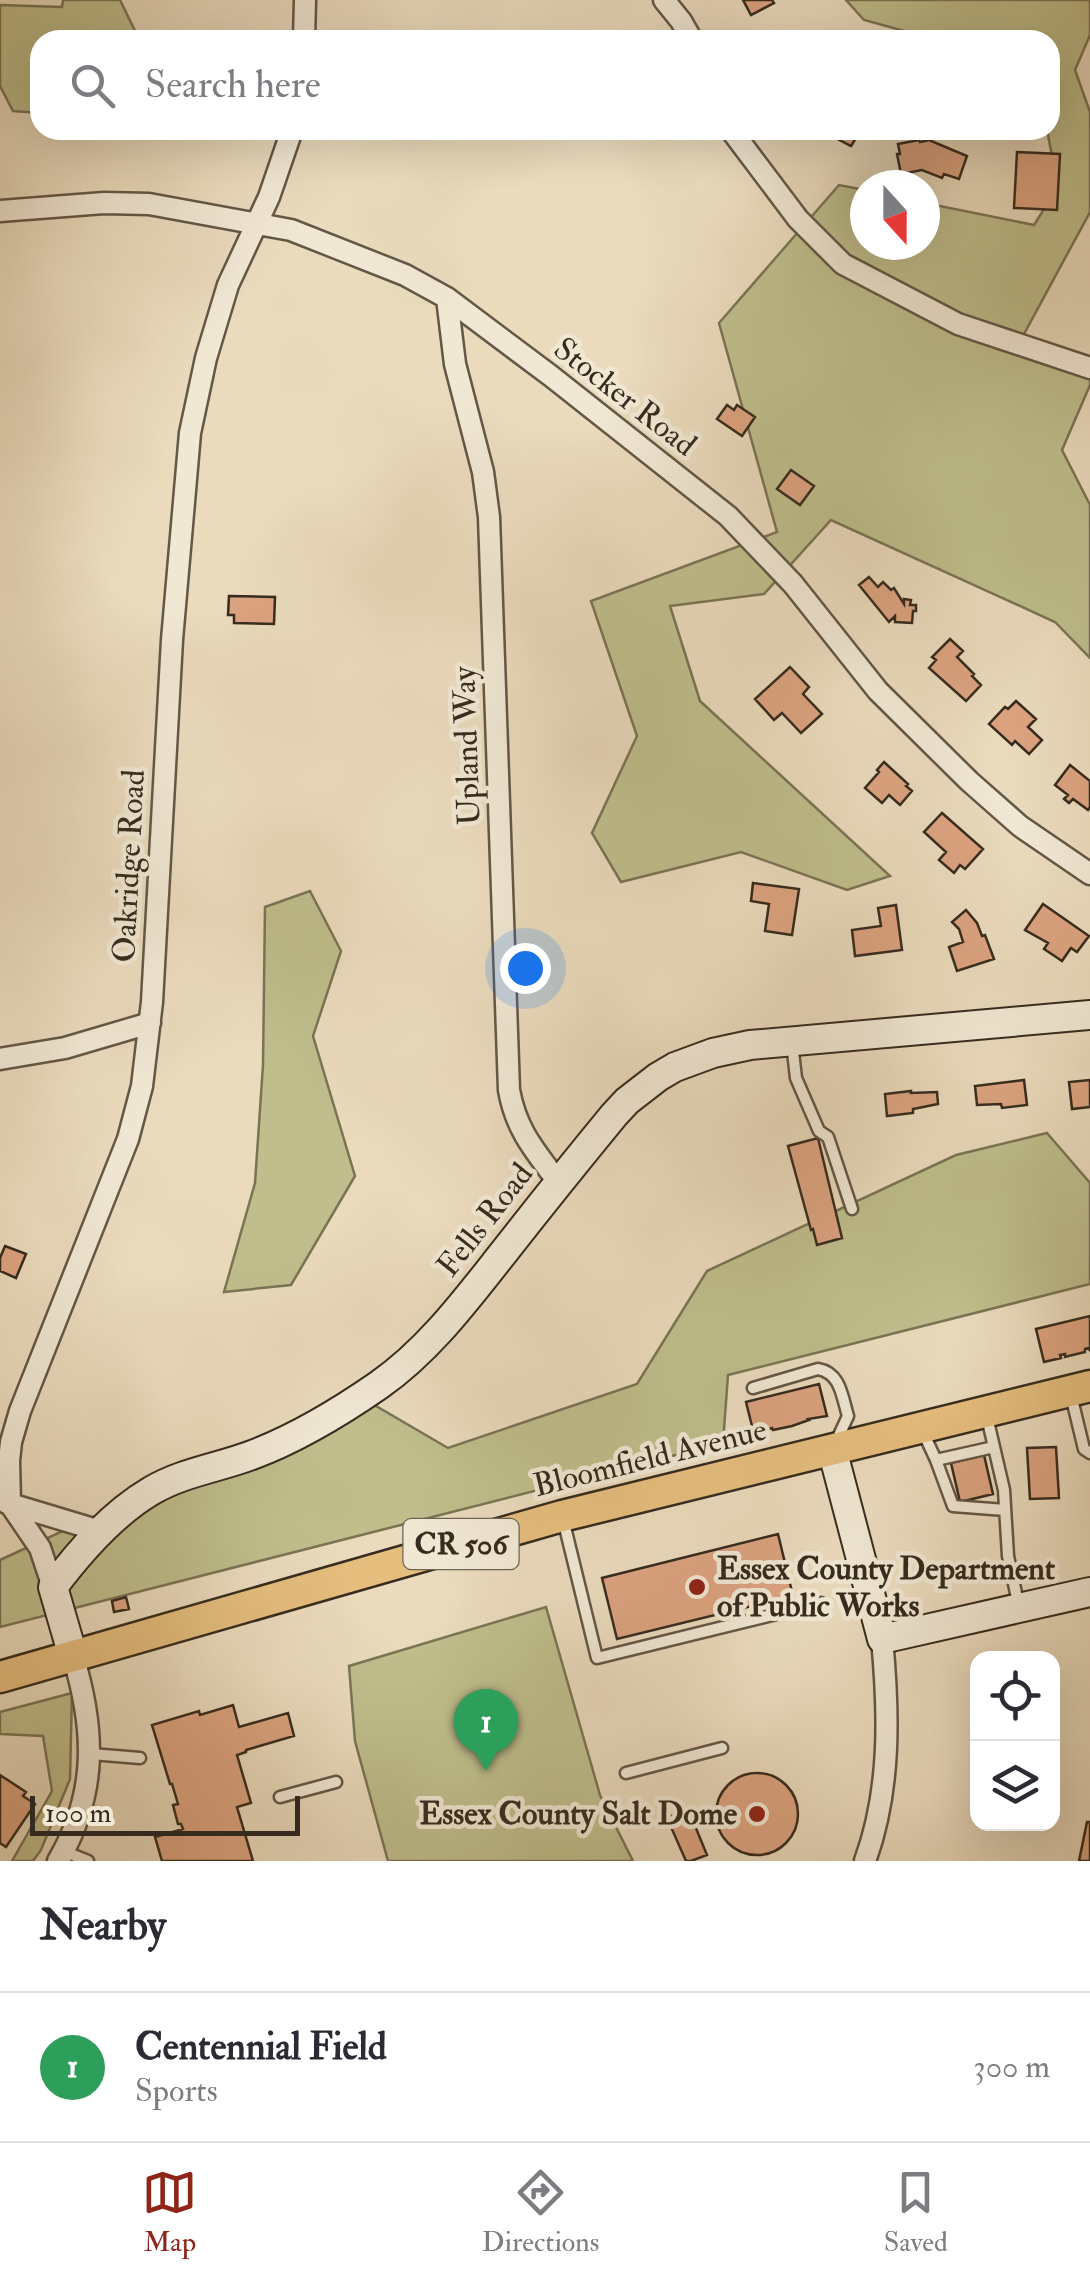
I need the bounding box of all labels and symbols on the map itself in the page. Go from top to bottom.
north arrow [850,170,940,260]
street label: Stocker Road [546,329,705,465]
street label: Upland Way [444,665,490,826]
street label: Oakridge Road [104,768,154,964]
your location [500,943,551,994]
street label: Fells Road [428,1155,542,1285]
street label: Bloomfield Avenue [529,1410,771,1506]
road number: CR 506 [404,1519,518,1569]
place label: Essex County Department of Public Works [717,1549,1056,1626]
marker: Essex County Department of Public Works [686,1576,708,1598]
pin: 1 [454,1688,518,1771]
scale bar [30,1791,300,1836]
place label: Essex County Salt Dome [419,1794,738,1834]
marker: Essex County Salt Dome [746,1803,768,1825]

